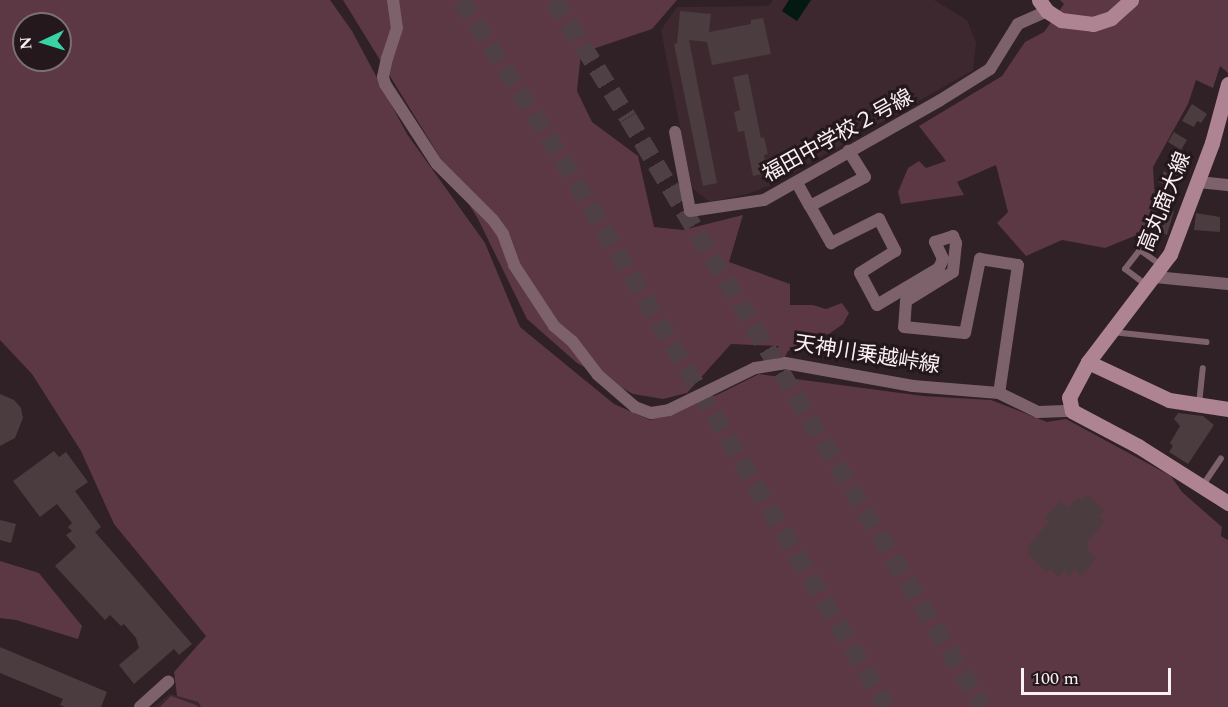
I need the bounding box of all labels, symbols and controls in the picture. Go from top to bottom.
north arrow [12,12,72,72]
text: N [14,36,38,50]
street label: 福田中学校２号線 [758,84,918,188]
street label: 高丸商大線 [1134,149,1196,255]
street label: 天神川乗越峠線 [792,331,942,379]
scale bar [1024,656,1174,694]
text: 100 m [1032,665,1079,692]

